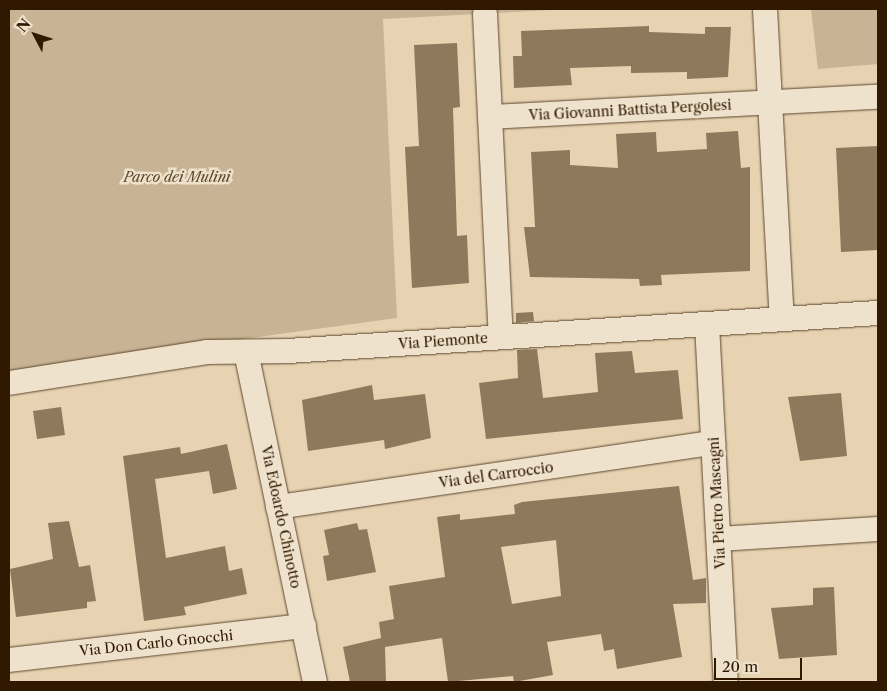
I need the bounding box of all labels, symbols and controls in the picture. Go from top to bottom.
north arrow [10,10,60,60]
text: N [13,15,34,36]
street label: Via Giovanni Battista Pergolesi [528,96,732,124]
park label: Parco dei Mulini [124,169,230,185]
street label: Via Piemonte [398,329,488,353]
street label: Via Pietro Mascagni [705,436,729,570]
street label: Via Edoardo Chinotto [258,444,304,590]
street label: Via del Carroccio [438,459,554,491]
street label: Via Don Carlo Gnocchi [78,627,234,659]
scale bar [717,648,804,680]
text: 20 m [722,657,758,676]

